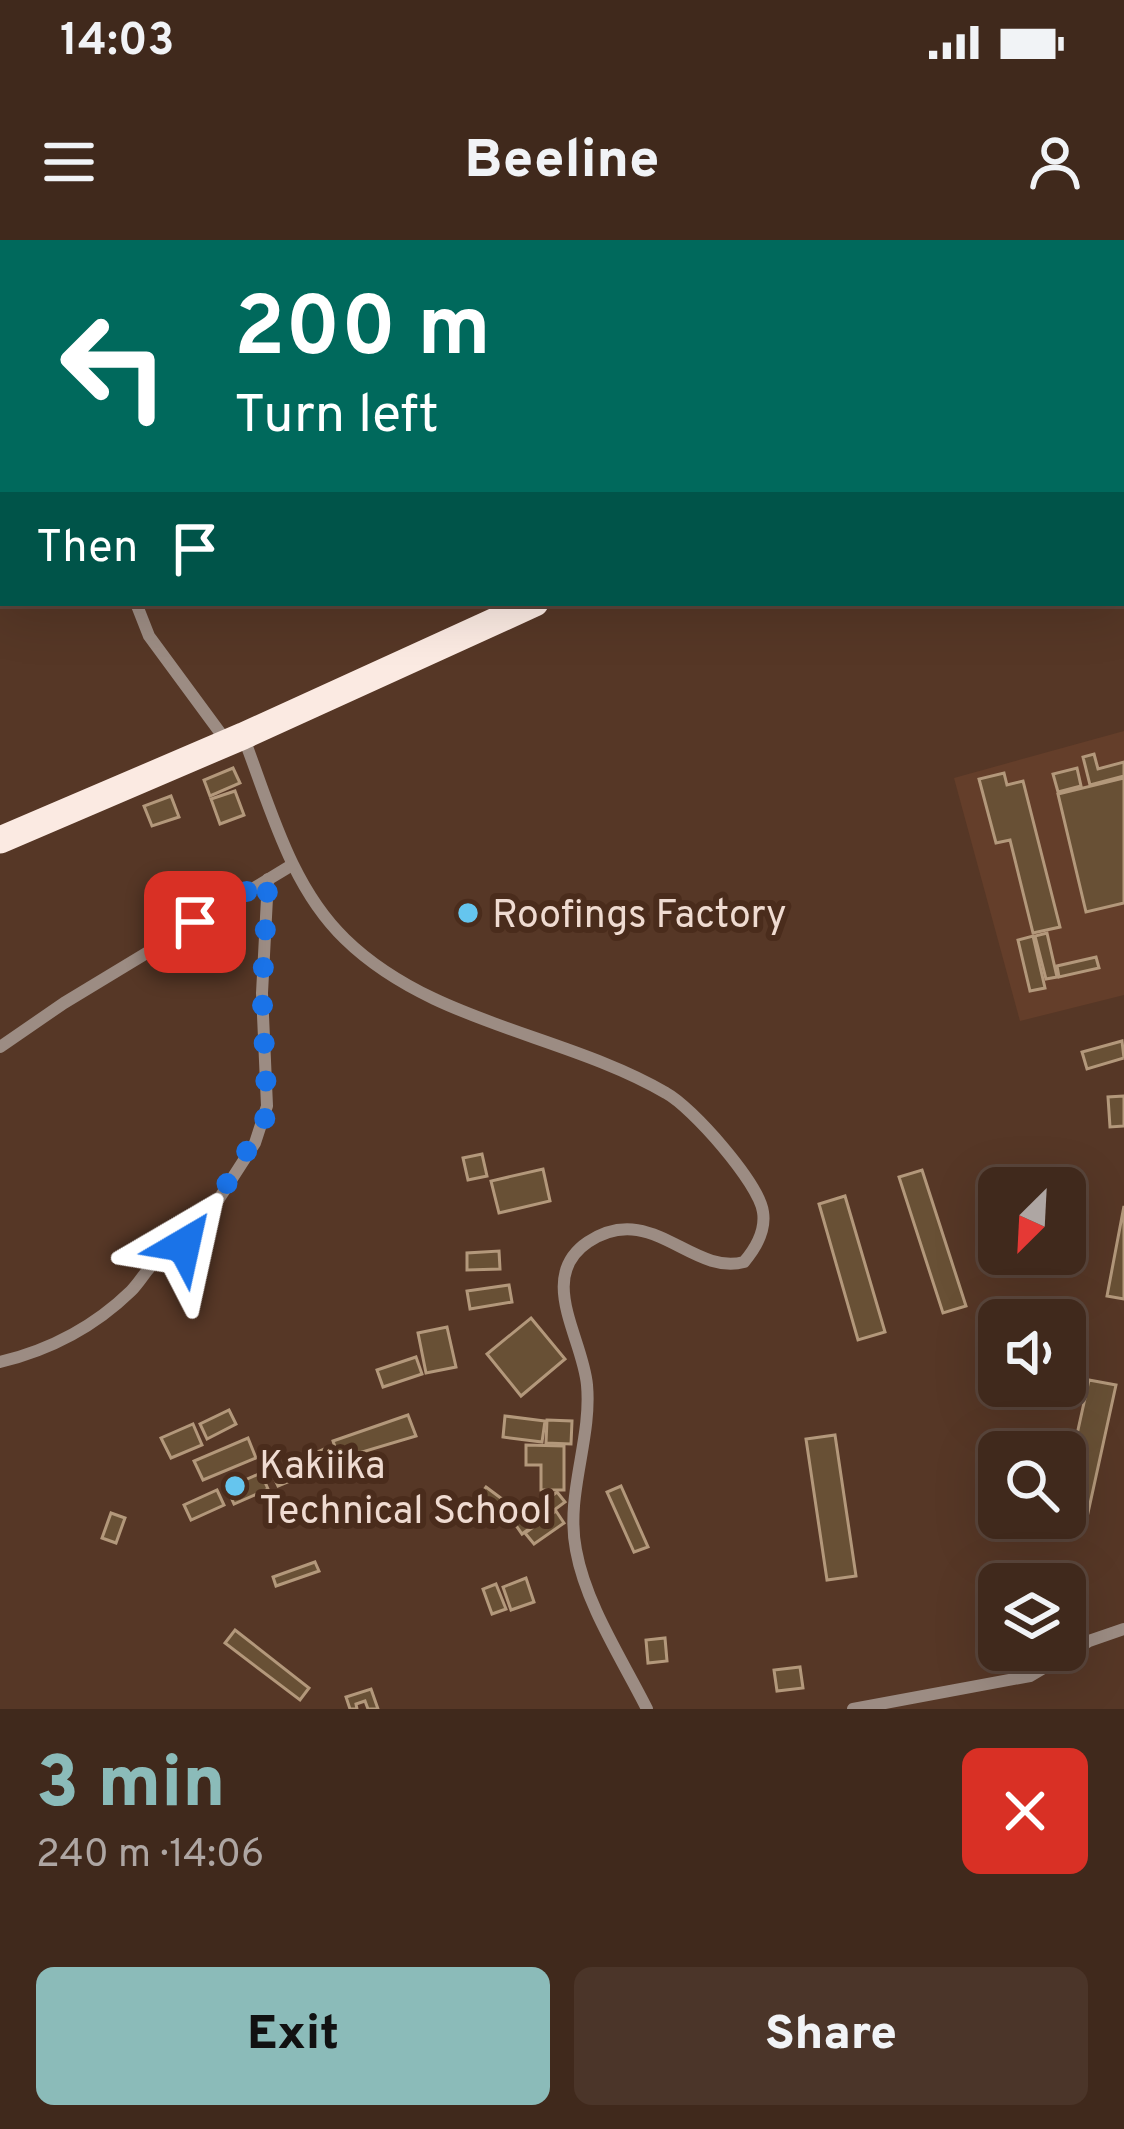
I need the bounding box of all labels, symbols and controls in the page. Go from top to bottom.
text: 14:03 [60,14,174,71]
text: Beeline [464,128,660,197]
icon: menu [36,129,102,195]
icon: person [1022,129,1088,195]
text: 200 m [234,279,491,385]
icon: left [36,288,192,444]
text: Turn left [234,383,439,452]
icon: arrive [162,516,228,582]
text: Then [36,521,138,578]
pin [144,871,246,973]
icon: arrive [162,889,228,955]
place label: Roofings Factory [492,893,787,942]
marker: Roofings Factory [455,900,481,926]
north arrow [978,1167,1086,1275]
map controls [978,1167,1086,1671]
position arrow [121,1182,247,1308]
button: sound [978,1299,1086,1407]
button: search [978,1431,1086,1539]
place label: Kakiika Technical School [259,1444,552,1538]
marker: Kakiika Technical School [222,1473,248,1499]
button: layers [978,1563,1086,1671]
text: 3 min [36,1741,226,1833]
button: close [962,1748,1088,1874]
text: 240 m · 14:06 [36,1832,264,1881]
button: Exit [36,1967,550,2105]
button: Share [574,1967,1088,2105]

